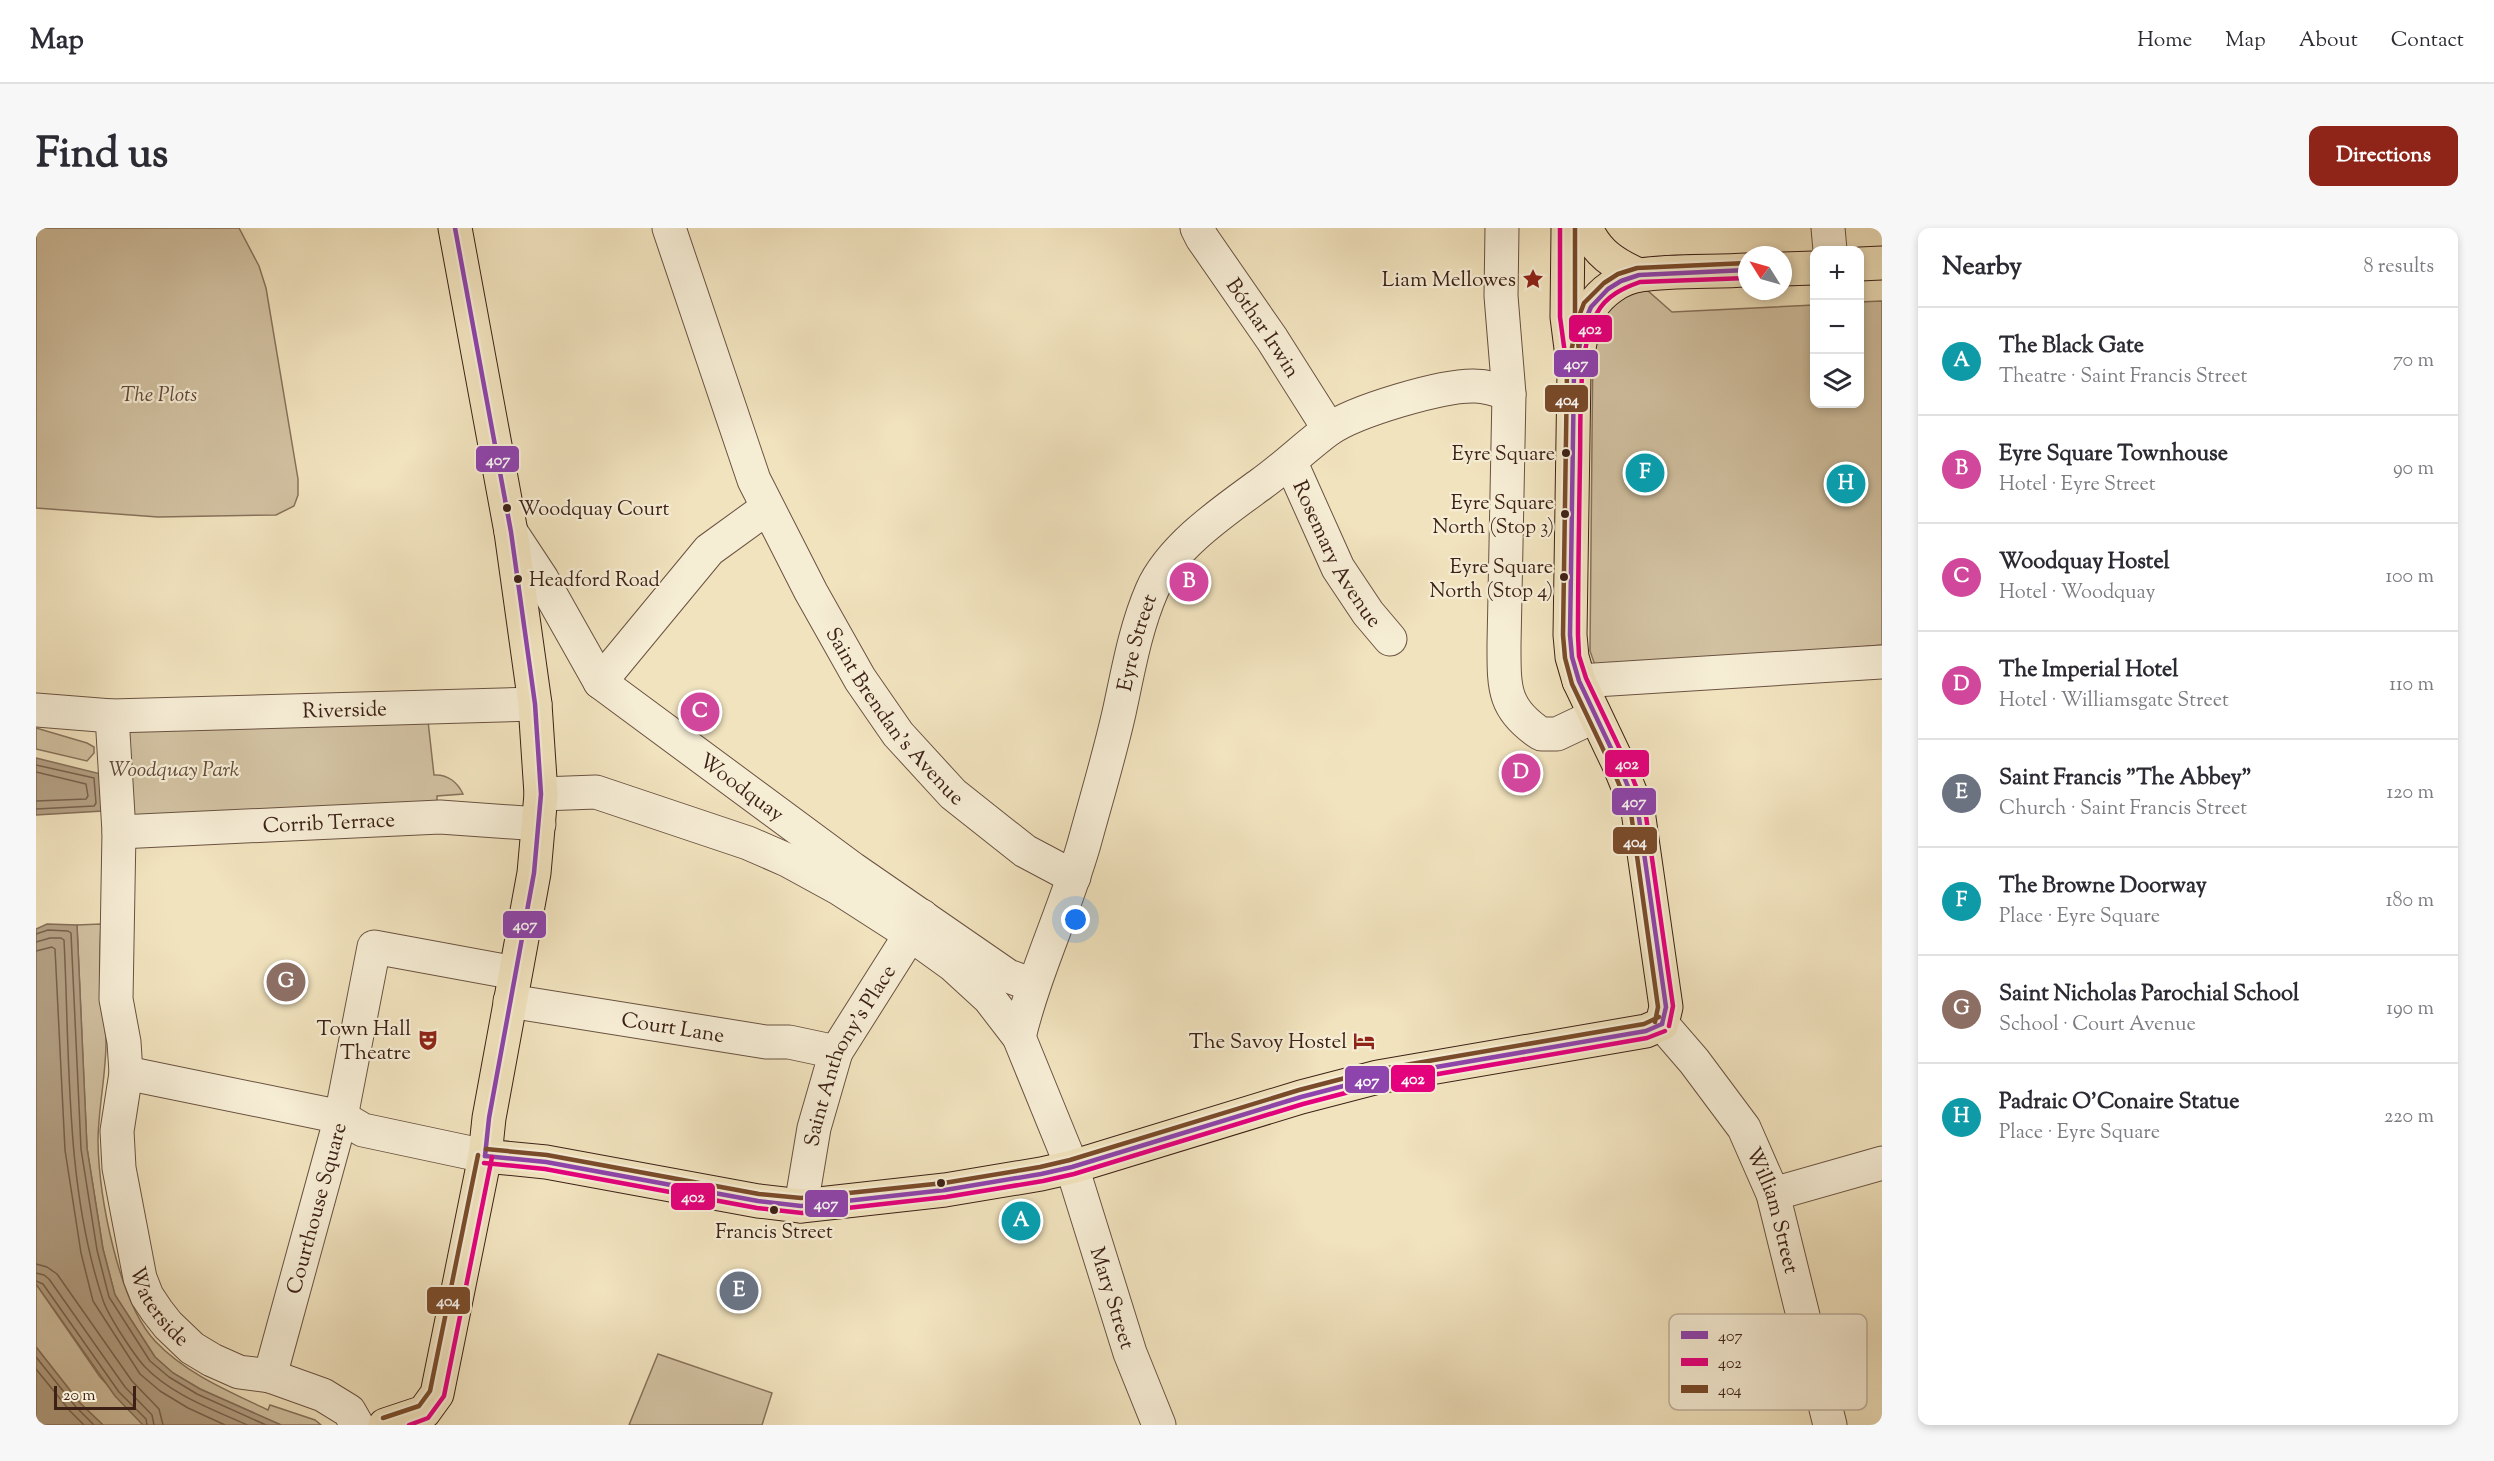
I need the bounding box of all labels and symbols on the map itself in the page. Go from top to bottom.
north arrow [1738,246,1792,300]
place label: Liam Mellowes [1382,266,1516,296]
place icon: Liam Mellowes [1521,267,1545,291]
street label: Bóthar Irwin [1217,273,1306,385]
line badge: 402 [1568,314,1613,343]
text: 402 [1577,319,1602,342]
line badge: 407 [1553,349,1599,378]
text: 407 [1563,354,1589,377]
park label: The Plots [121,381,197,411]
line badge: 404 [1544,384,1589,413]
text: 404 [1554,390,1579,413]
place label: Eyre Square [1452,441,1555,470]
line badge: 407 [475,445,520,473]
marker: Eyre Square [1560,447,1572,459]
text: 407 [485,450,511,473]
pin: F [1626,450,1664,496]
pin: H [1826,462,1866,506]
street label: Rosemary Avenue [1284,476,1387,635]
place label: Eyre Square North (Stop 3) [1433,490,1554,543]
place label: Woodquay Court [518,496,669,525]
marker: Woodquay Court [501,502,513,514]
marker: Eyre Square North (Stop 3) [1559,508,1571,520]
place label: Eyre Square North (Stop 4) [1430,554,1553,607]
pin: B [1170,560,1208,604]
place label: Headford Road [529,567,660,596]
marker: Eyre Square North (Stop 4) [1558,571,1570,583]
marker: Headford Road [512,573,524,585]
street label: Eyre Street [1111,590,1166,694]
street label: Saint Brendan's Avenue [817,622,969,814]
pin: C [680,690,720,734]
street label: Riverside [302,695,387,728]
street label: Woodquay [692,747,790,830]
line badge: 402 [1604,749,1650,778]
pin: D [1502,750,1540,796]
text: 402 [1614,754,1639,777]
park label: Woodquay Park [109,756,240,786]
line badge: 407 [1611,787,1657,816]
text: 407 [1621,792,1647,815]
street label: Corrib Terrace [262,806,396,842]
line badge: 404 [1612,826,1658,855]
text: 404 [1622,832,1647,855]
your location [1061,905,1090,934]
line badge: 407 [502,910,547,939]
text: 407 [512,915,538,938]
pin: G [266,960,306,1005]
street label: Saint Anthony's Place [798,960,904,1149]
street label: Court Lane [619,1006,726,1052]
place label: Town Hall Theatre [317,1015,411,1069]
theatre icon: Town Hall Theatre [416,1028,440,1052]
place label: The Savoy Hostel [1189,1028,1347,1058]
hotel icon: The Savoy Hostel [1352,1029,1376,1053]
line badge: 402 [1390,1064,1436,1093]
line badge: 407 [1344,1065,1390,1094]
text: 402 [1400,1069,1425,1092]
text: 407 [1354,1071,1380,1094]
street label: Courthouse Square [280,1120,356,1298]
street label: William Street [1737,1143,1805,1277]
unlabelled marker [935,1177,947,1189]
line badge: 402 [670,1182,716,1211]
text: 402 [680,1187,705,1210]
line badge: 407 [804,1189,849,1218]
text: 407 [813,1194,839,1217]
pin: A [1002,1198,1040,1244]
marker: Francis Street [768,1204,780,1216]
place label: Francis Street [715,1219,833,1248]
street label: Mary Street [1081,1243,1141,1353]
street label: Waterside [121,1264,195,1355]
pin: E [720,1268,758,1314]
line badge: 404 [426,1286,471,1315]
text: 404 [435,1291,460,1314]
legend [1669,1314,1867,1410]
text: 407 [1718,1326,1742,1349]
text: 402 [1718,1353,1742,1376]
text: 404 [1718,1380,1742,1403]
scale bar [54,1383,136,1410]

